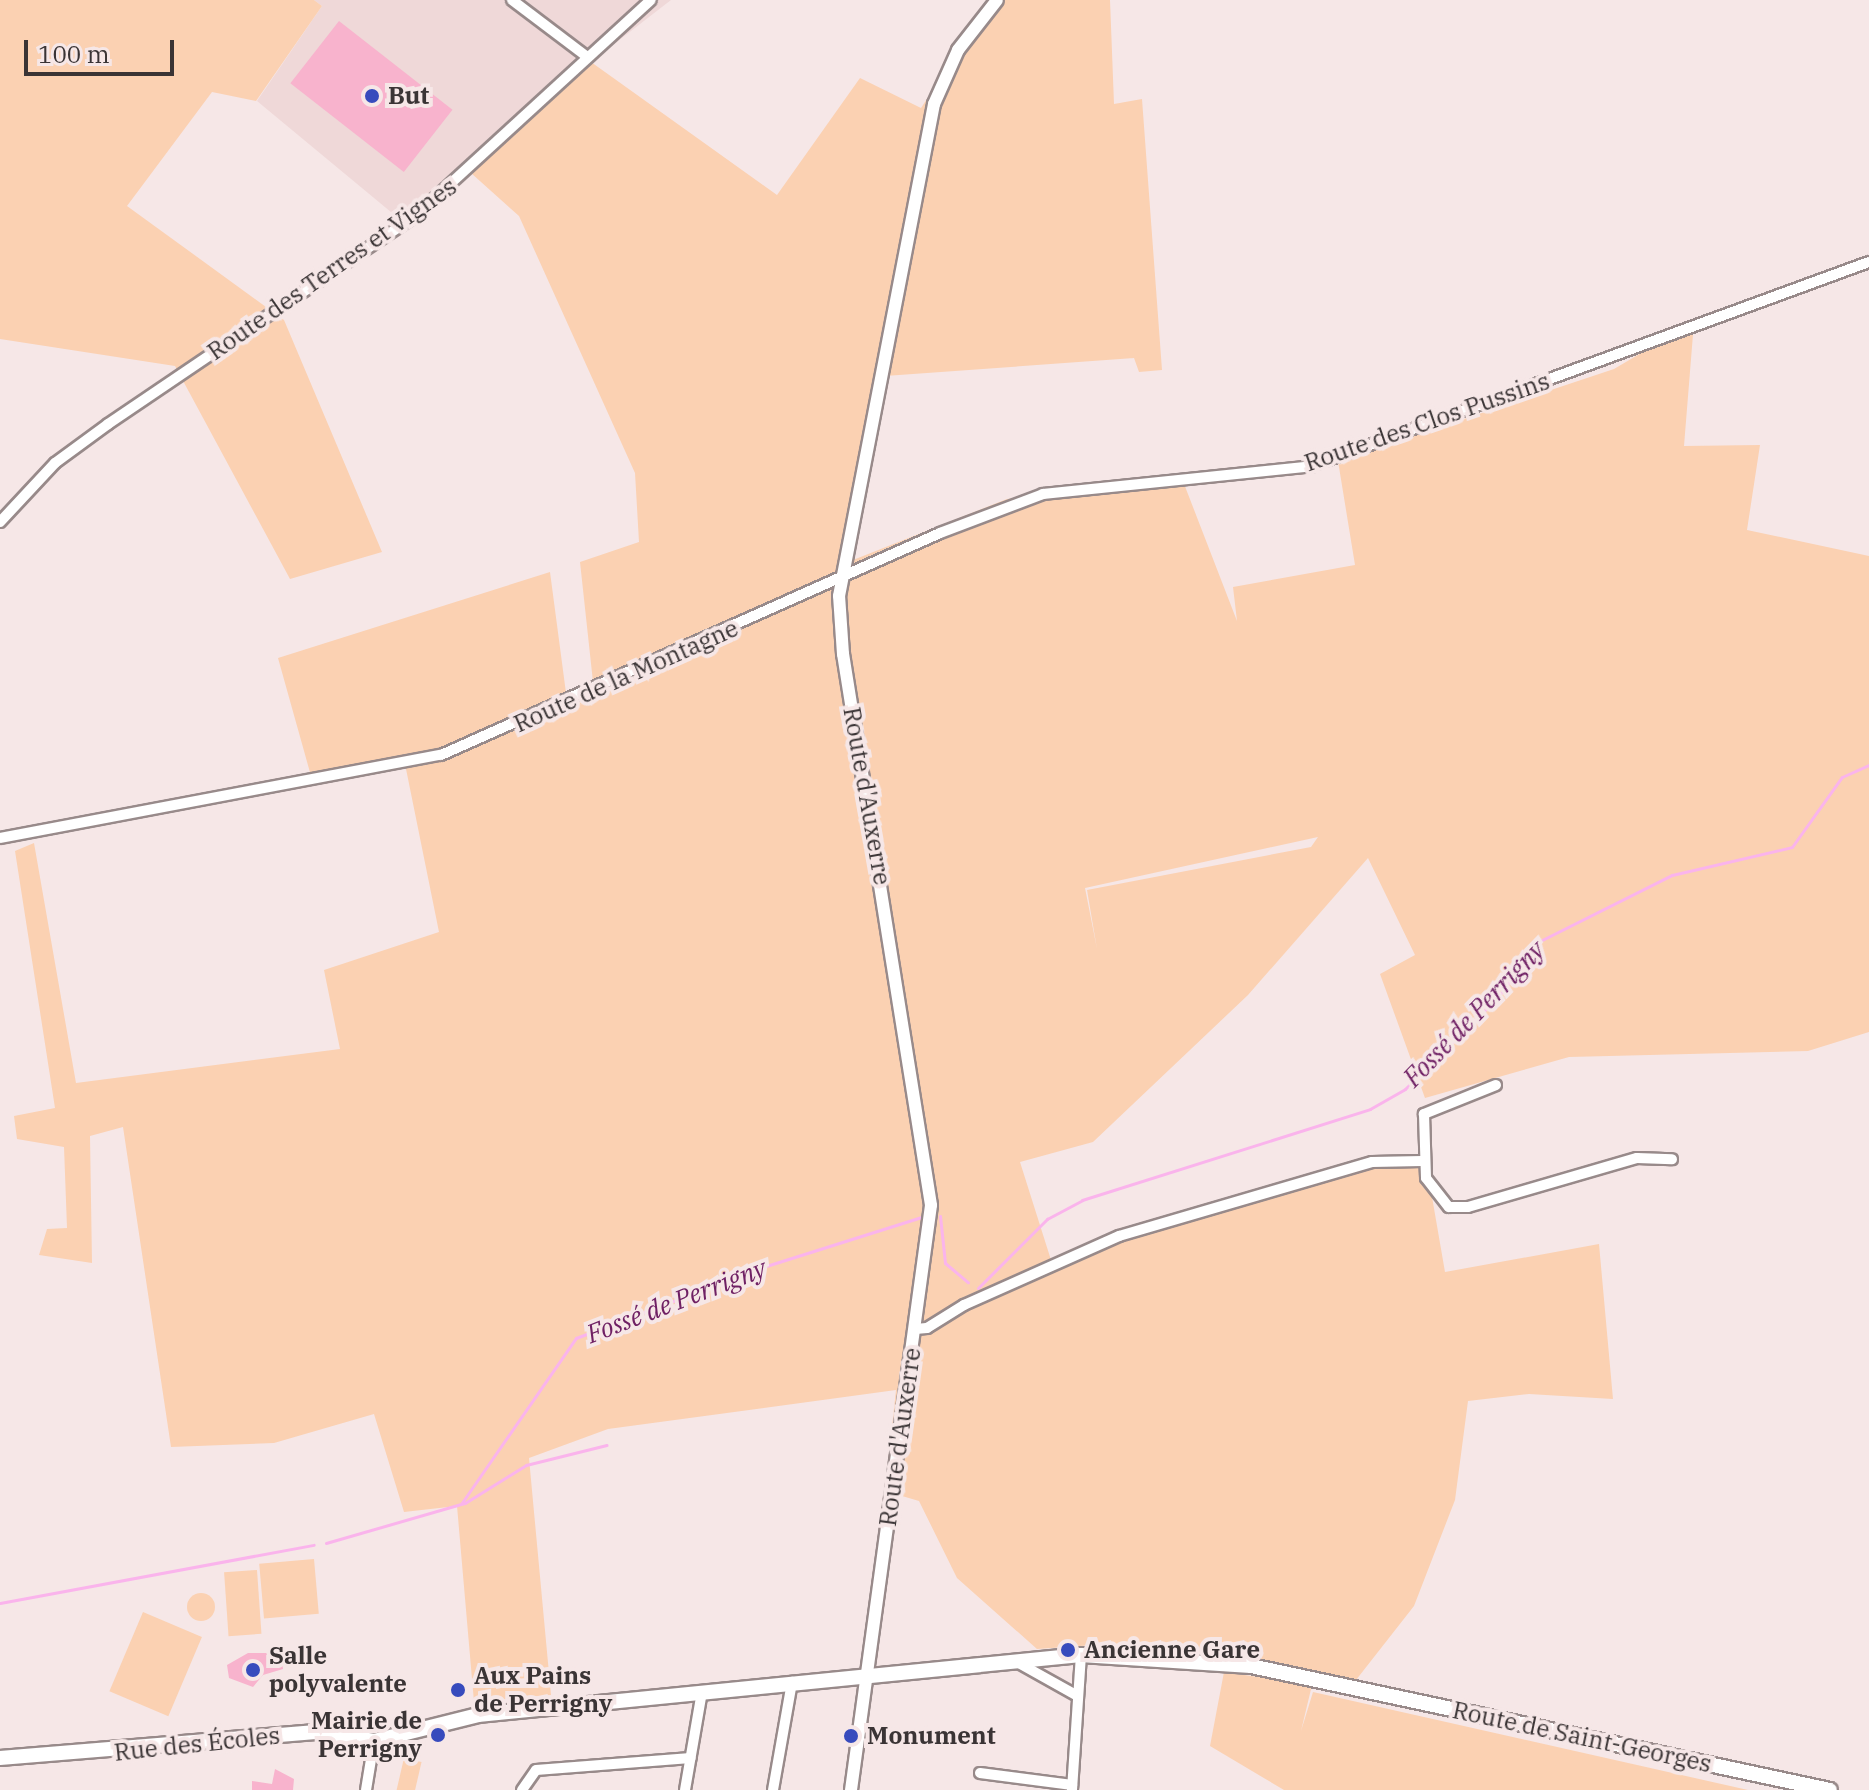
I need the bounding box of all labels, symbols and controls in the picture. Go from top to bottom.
scale bar [28,24,178,74]
text: 100 m [38,38,110,70]
place label: But [388,82,429,110]
marker: But [363,87,381,105]
street label: Route des Terres et Vignes [202,172,462,366]
street label: Route des Clos Pussins [1301,367,1553,477]
street label: Route de la Montagne [509,614,743,738]
street label: Route d'Auxerre [837,705,897,887]
water label: Fossé de Perrigny [1397,935,1551,1093]
water label: Fossé de Perrigny [582,1252,770,1350]
street label: Route d'Auxerre [873,1346,927,1528]
place label: Ancienne Gare [1084,1636,1260,1664]
marker: Ancienne Gare [1059,1641,1077,1659]
place label: Salle polyvalente [269,1642,407,1698]
marker: Salle polyvalente [244,1661,262,1679]
place label: Aux Pains de Perrigny [474,1662,613,1718]
marker: Aux Pains de Perrigny [449,1681,467,1699]
street label: Route de Saint-Georges [1450,1695,1714,1779]
place label: Mairie de Perrigny [311,1707,422,1763]
street label: Rue des Écoles [113,1721,281,1767]
place label: Monument [867,1722,996,1750]
marker: Mairie de Perrigny [429,1726,447,1744]
marker: Monument [842,1727,860,1745]

